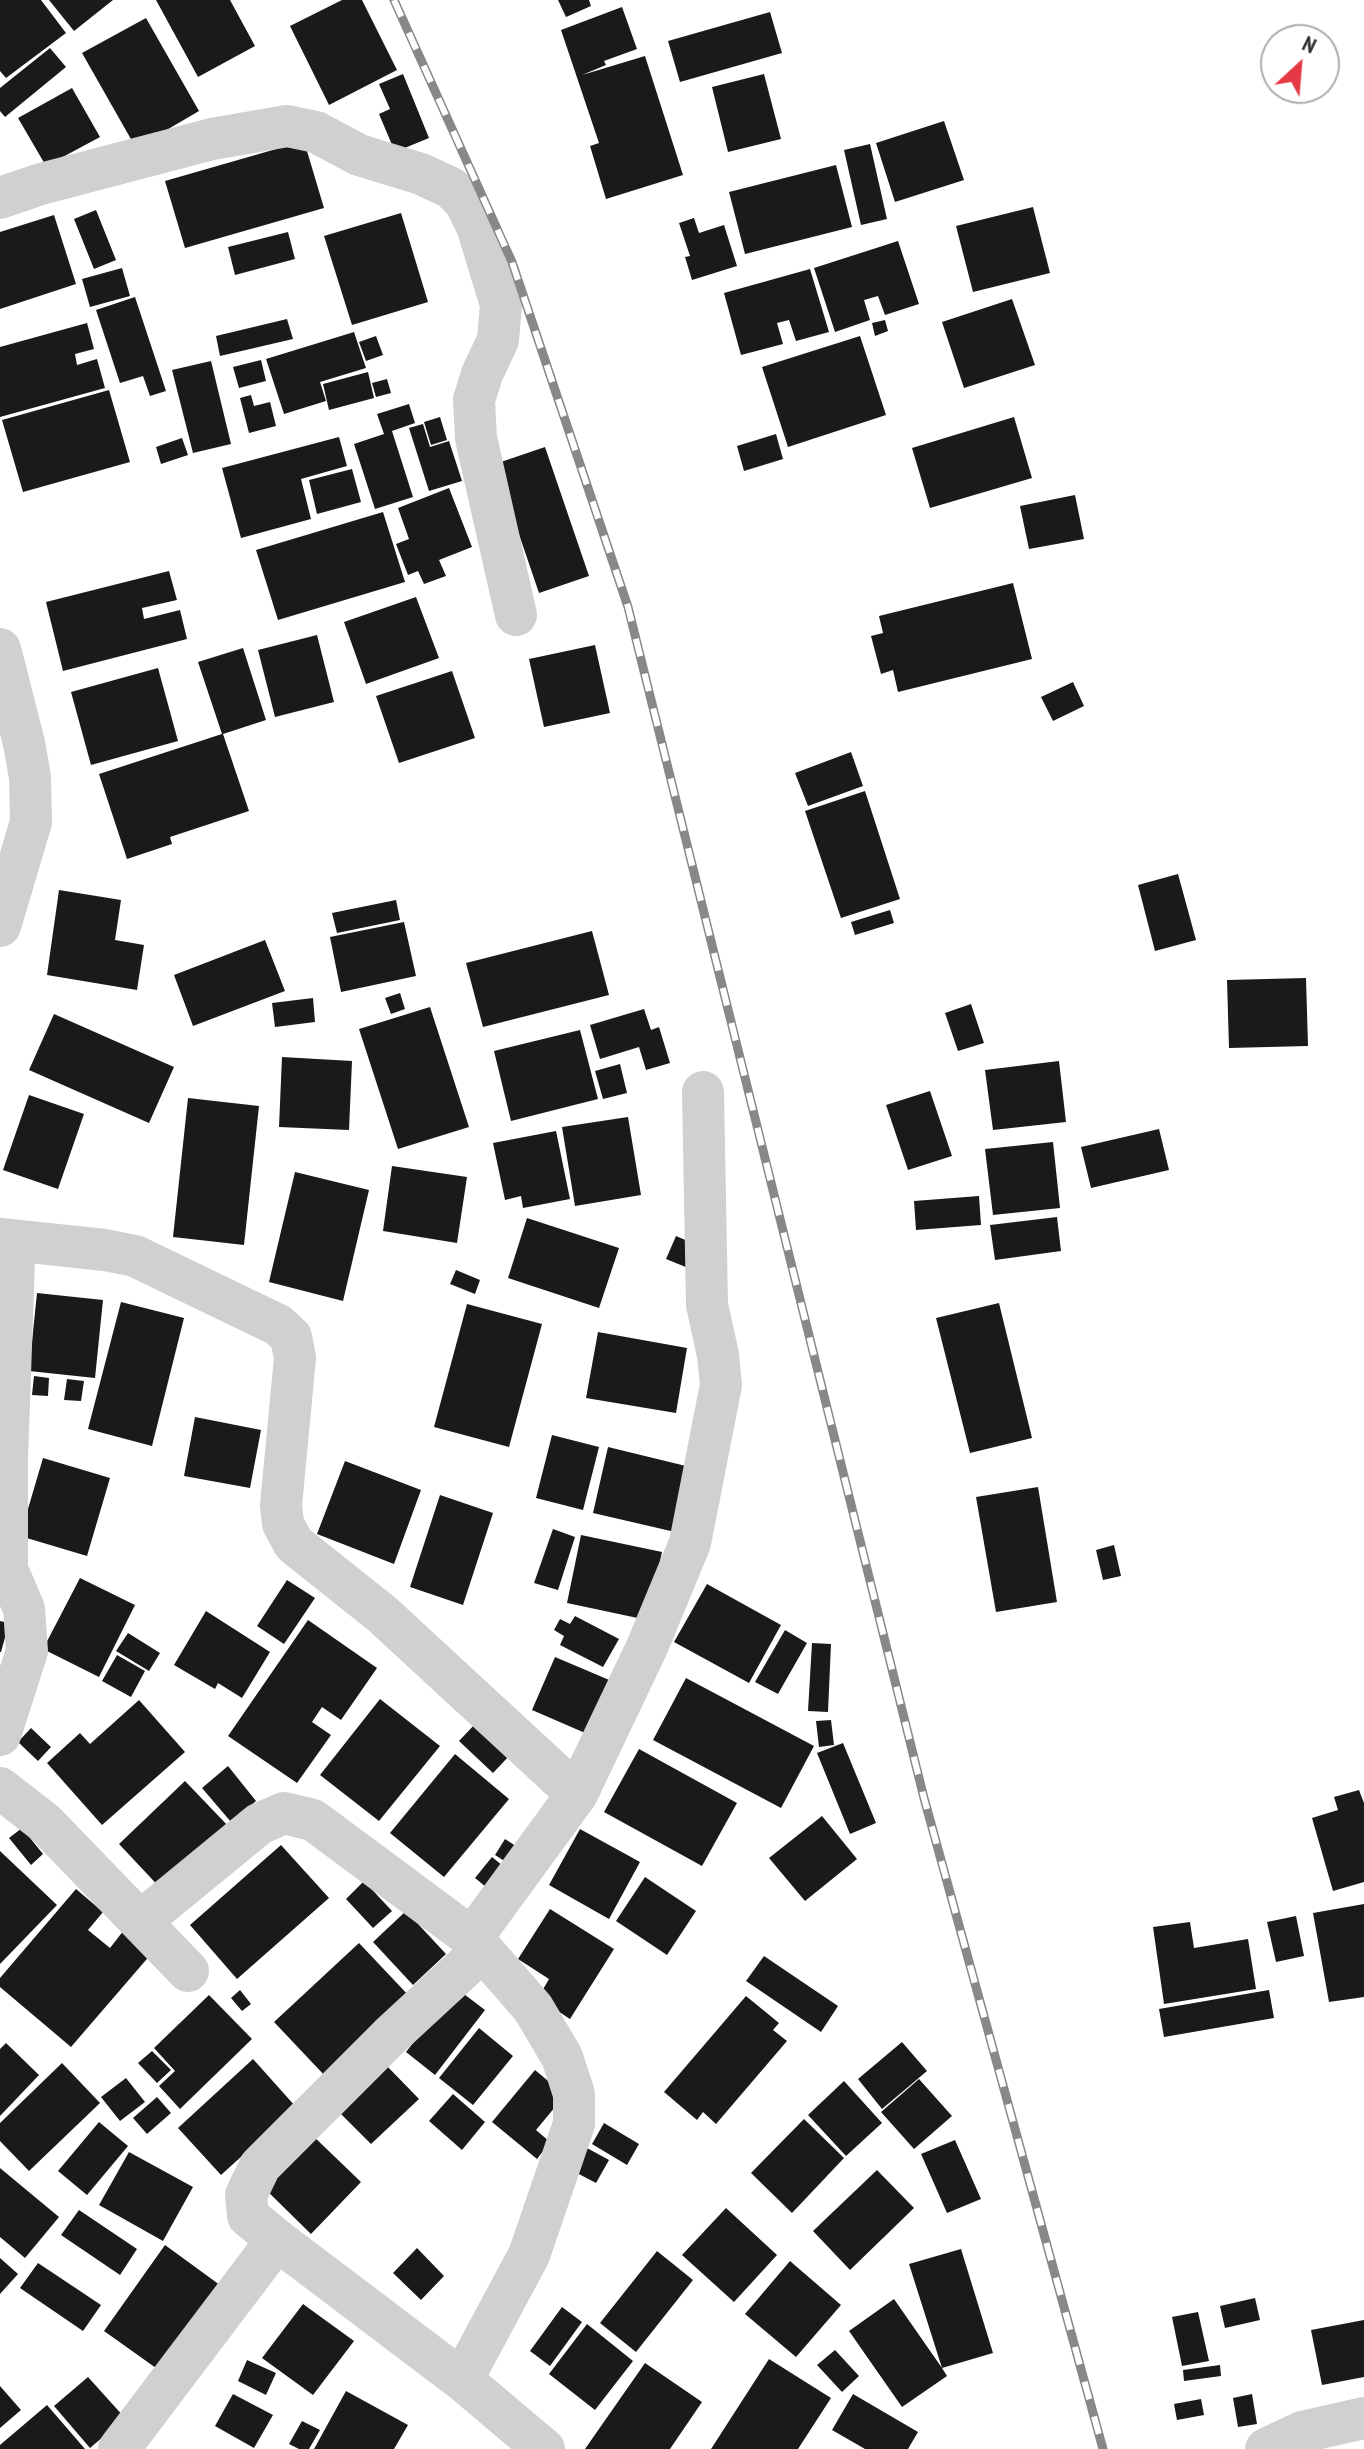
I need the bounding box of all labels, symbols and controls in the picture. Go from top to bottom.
north arrow [1260,24,1340,104]
text: N [1298,29,1321,59]

